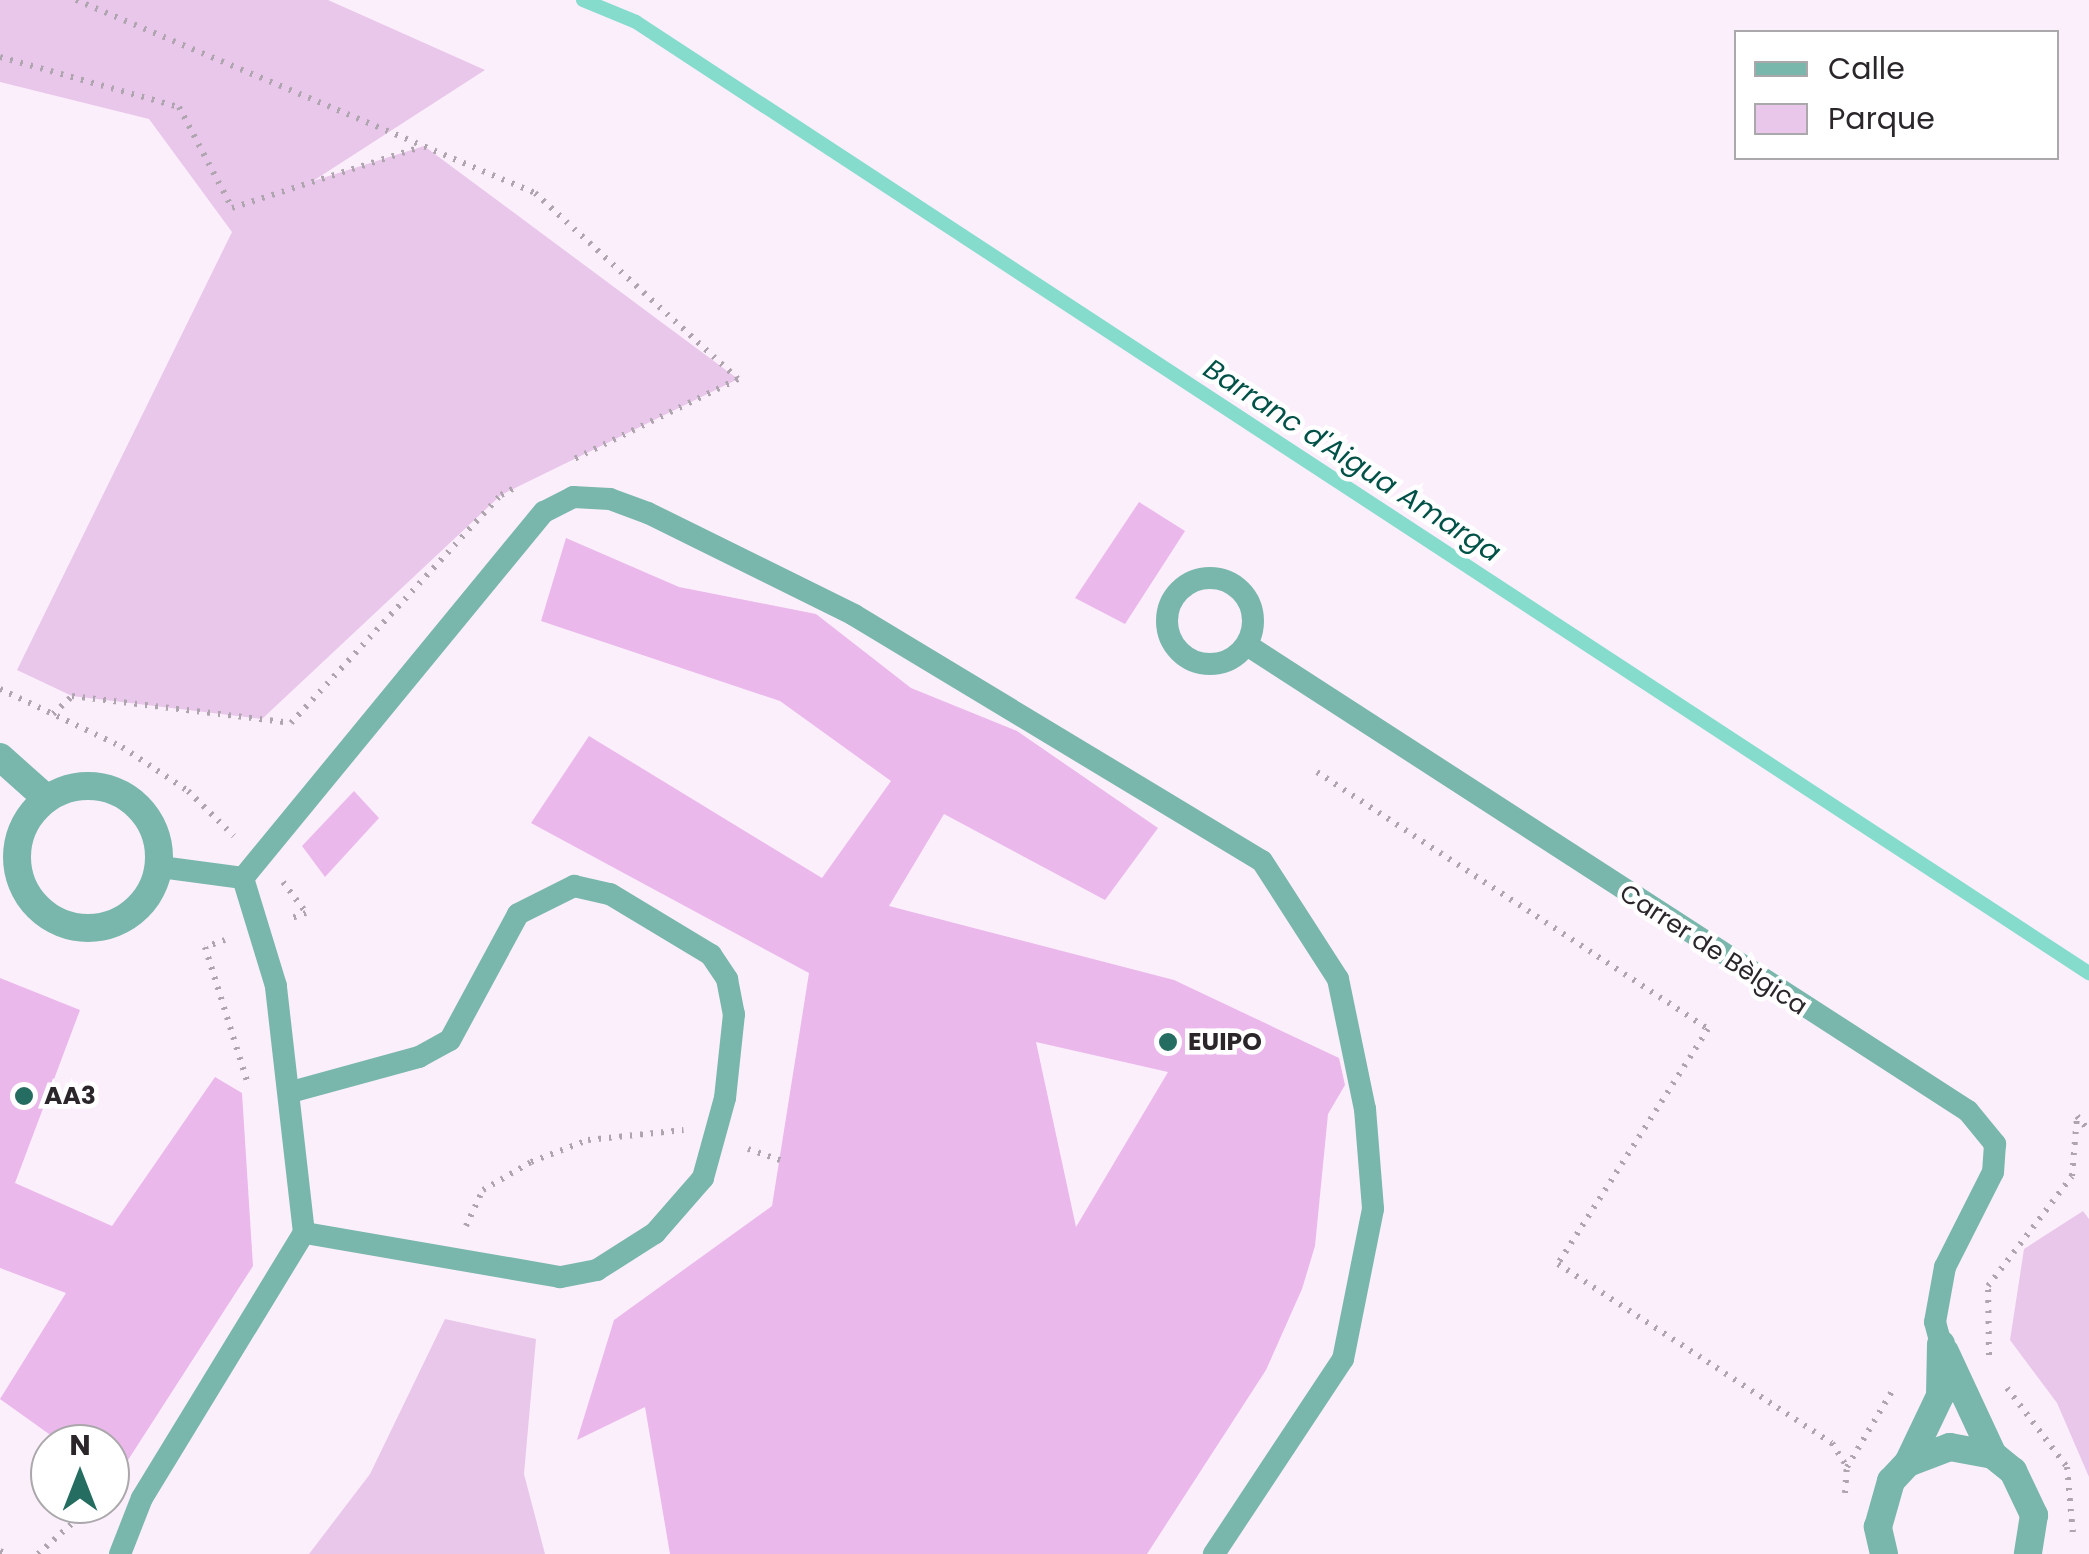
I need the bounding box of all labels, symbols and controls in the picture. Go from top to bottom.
legend [1734,30,2059,160]
text: Calle [1828,47,1905,90]
text: Parque [1828,97,1935,140]
water label: Barranc d'Aigua Amarga [1197,352,1507,570]
street label: Carrer de Bèlgica [1614,878,1812,1022]
place label: EUIPO [1188,1027,1262,1057]
marker: EUIPO [1157,1031,1179,1053]
place label: AA3 [44,1081,96,1111]
marker: AA3 [13,1085,35,1107]
north arrow [30,1424,130,1524]
text: N [69,1426,91,1465]

